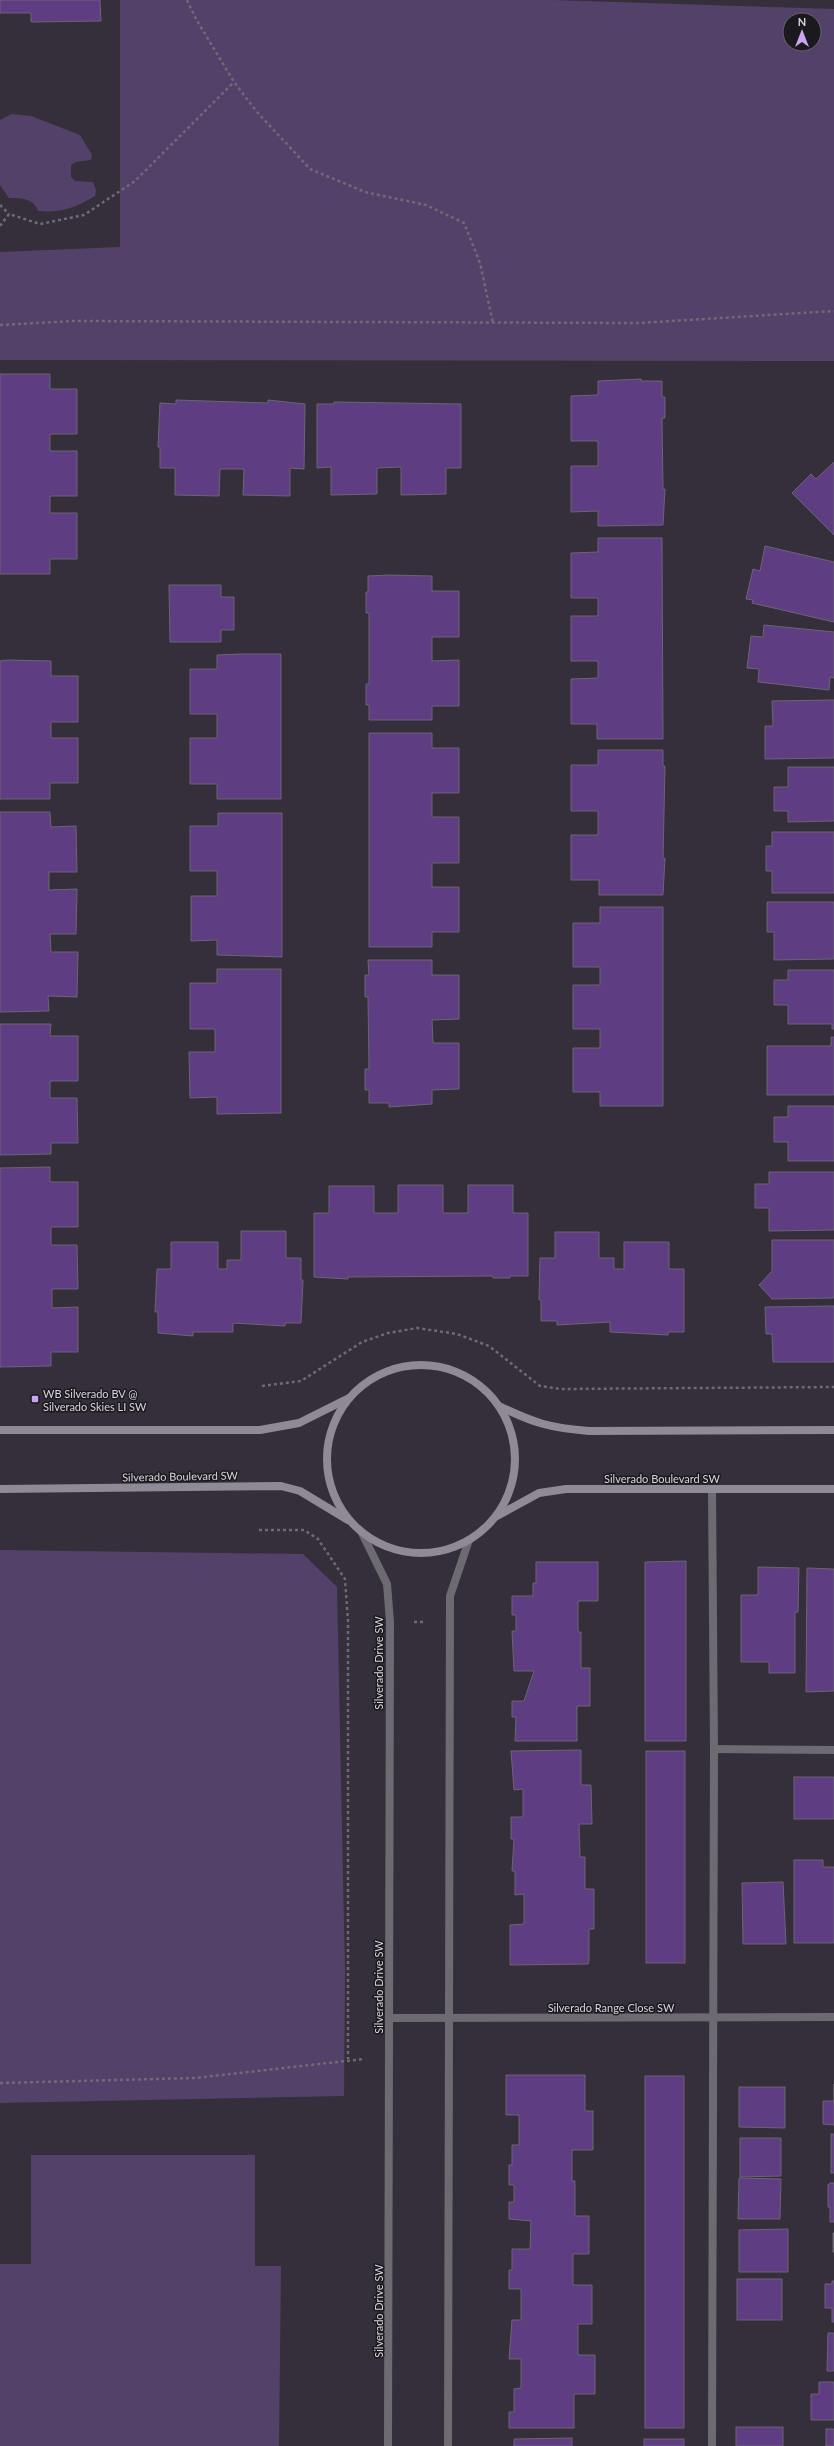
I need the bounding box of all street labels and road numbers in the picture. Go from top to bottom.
street label: Silverado Boulevard SW [122,1468,239,1484]
street label: Silverado Boulevard SW [604,1472,721,1485]
street label: Silverado Drive SW [372,1616,385,1710]
street label: Silverado Drive SW [372,1940,385,2034]
street label: Silverado Range Close SW [548,2001,675,2014]
street label: Silverado Drive SW [372,2264,385,2358]

